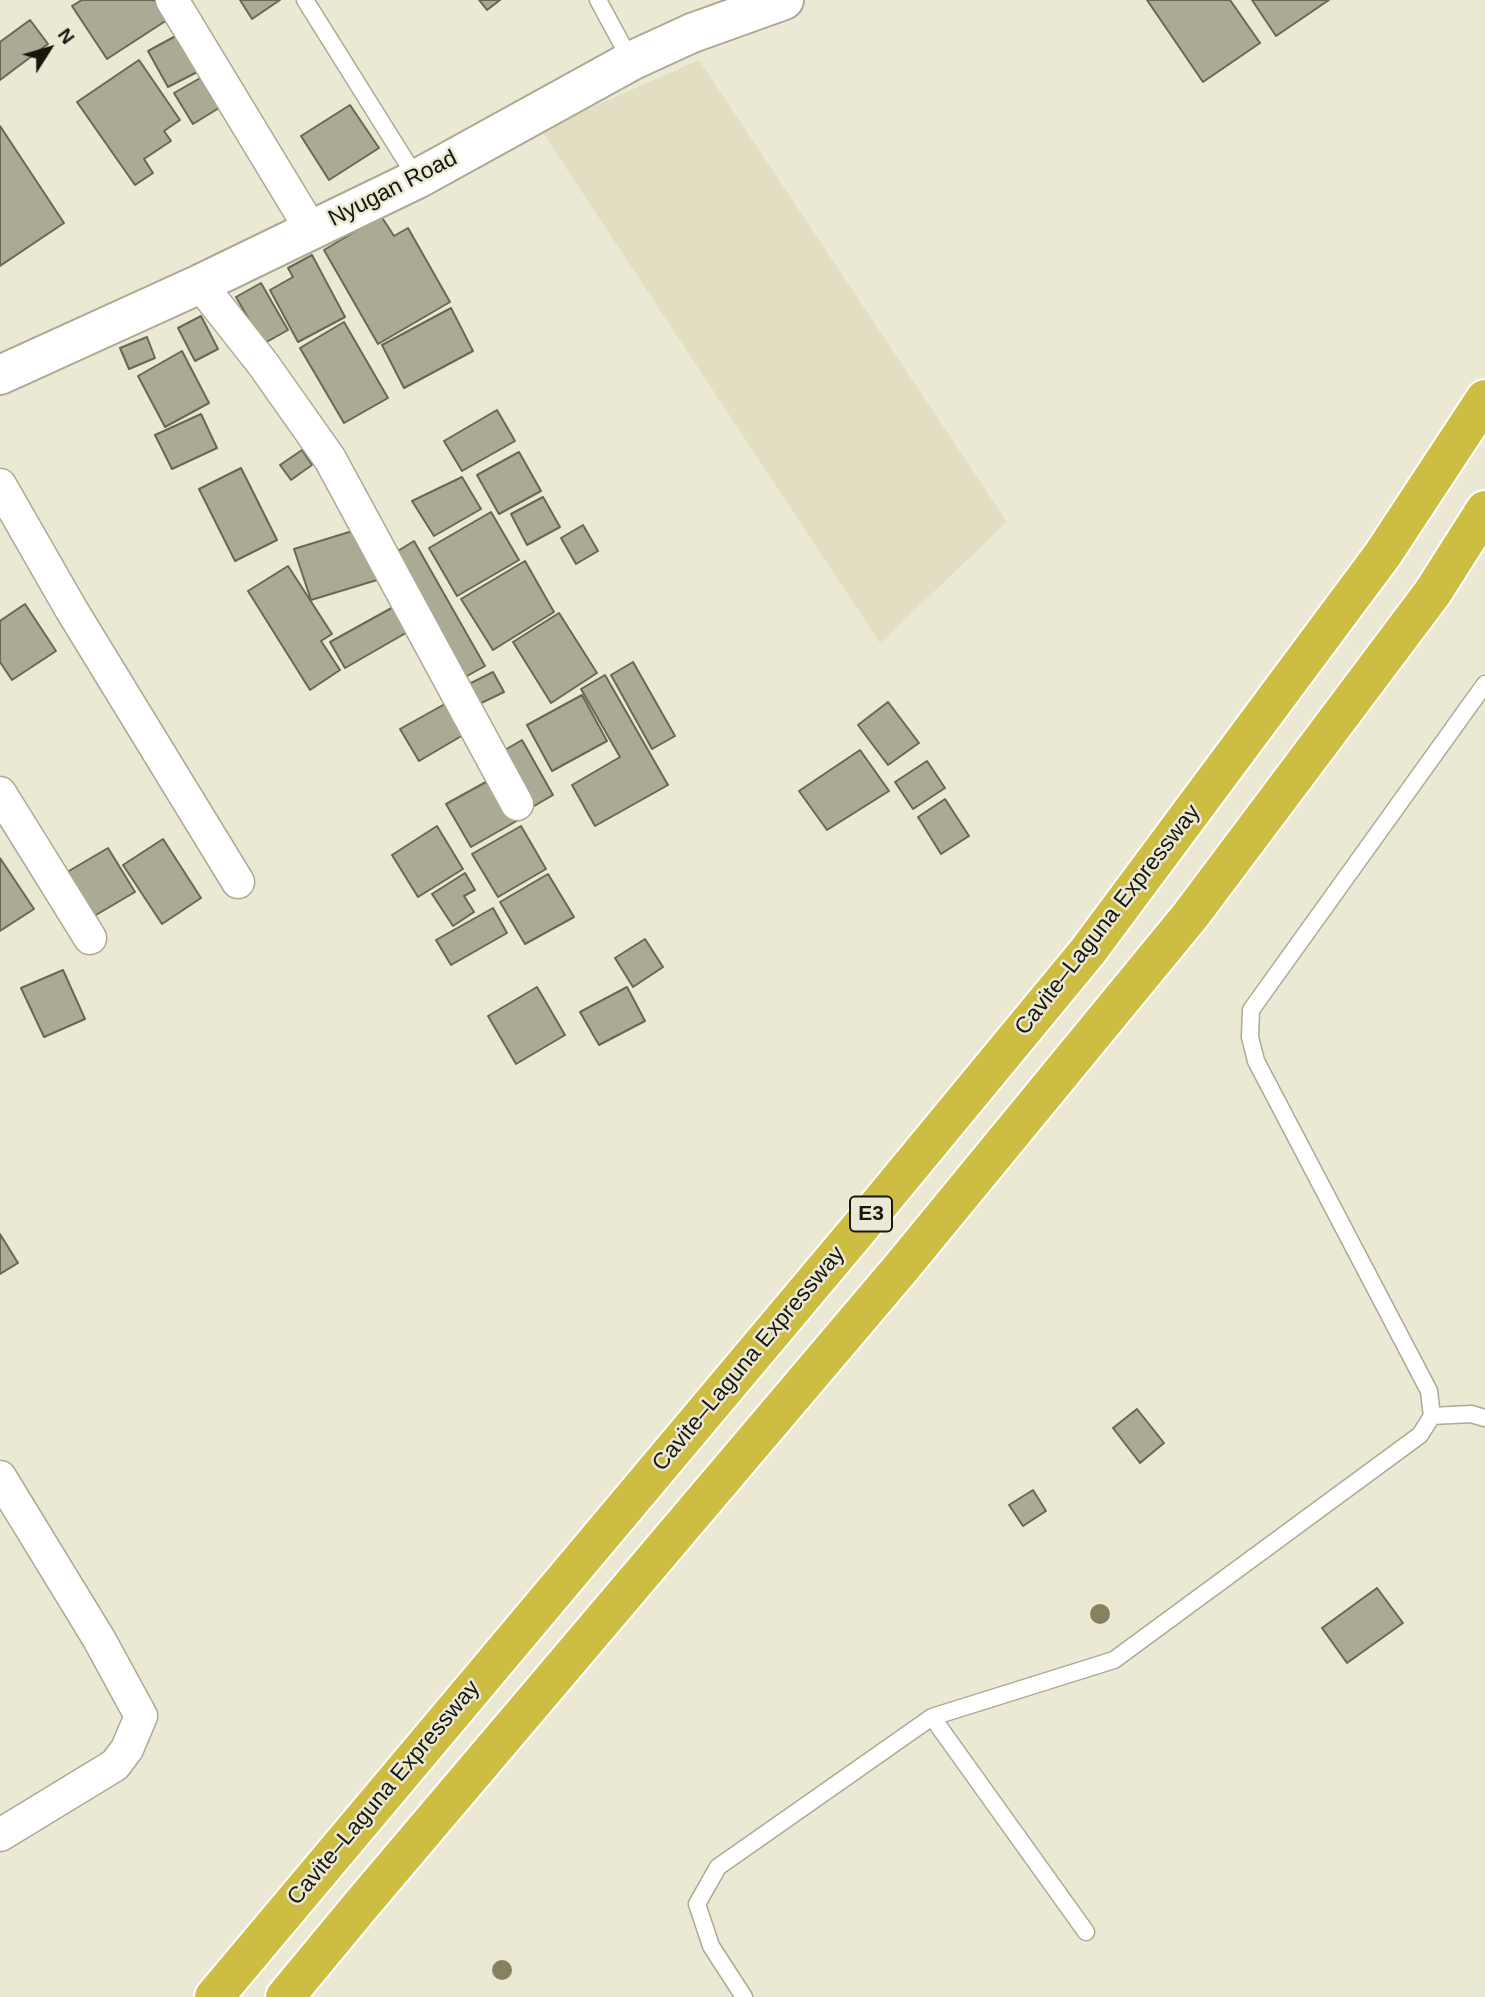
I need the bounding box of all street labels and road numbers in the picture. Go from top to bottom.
street label: Nyugan Road [324,145,462,233]
street label: Cavite–Laguna Expressway [1009,799,1207,1041]
road number: E3 [850,1196,892,1232]
street label: Cavite–Laguna Expressway [647,1241,851,1477]
street label: Cavite–Laguna Expressway [282,1675,486,1911]

